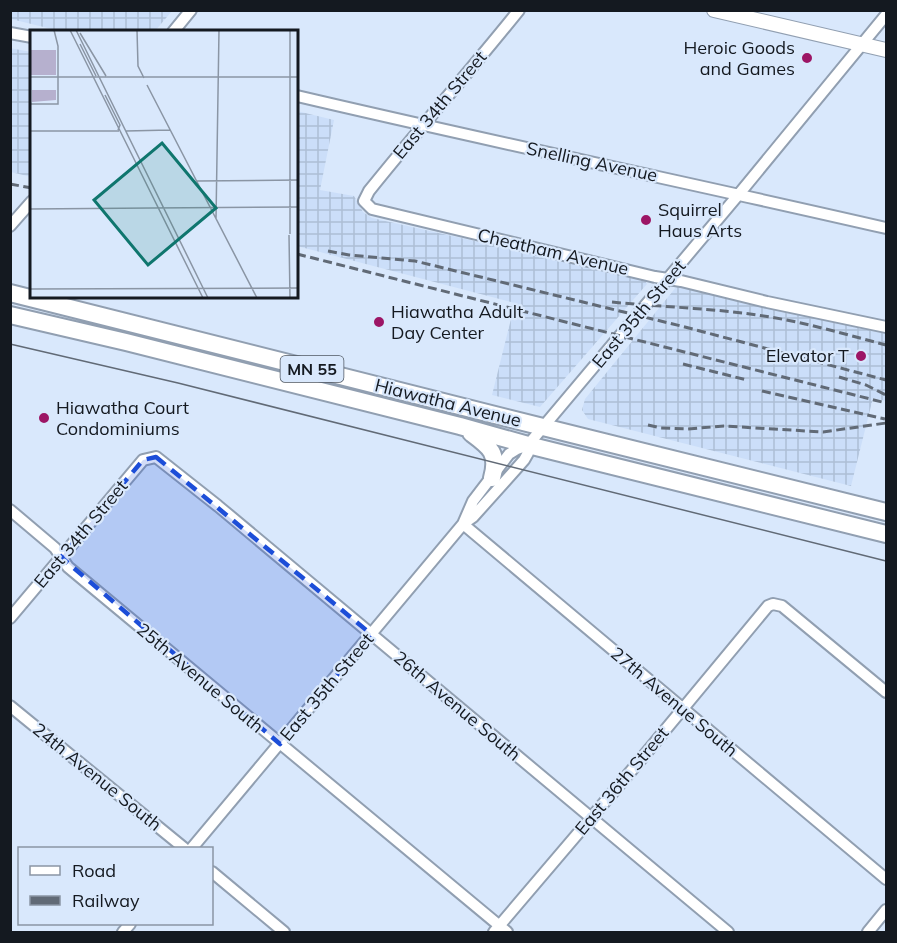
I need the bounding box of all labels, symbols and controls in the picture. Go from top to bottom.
inset map [30,30,298,298]
place label: Heroic Goods and Games [683,36,795,80]
street label: East 34th Street [388,46,491,163]
marker: Heroic Goods and Games [800,51,814,65]
street label: Snelling Avenue [525,136,660,187]
place label: Squirrel Haus Arts [658,198,742,242]
marker: Squirrel Haus Arts [639,213,653,227]
street label: Cheatham Avenue [475,223,631,280]
street label: East 35th Street [587,255,690,372]
place label: Hiawatha Adult Day Center [391,300,523,344]
marker: Hiawatha Adult Day Center [372,315,386,329]
place label: Elevator T [766,344,849,367]
marker: Elevator T [854,349,868,363]
road number: MN 55 [280,356,344,382]
street label: Hiawatha Avenue [373,373,524,432]
place label: Hiawatha Court Condominiums [56,396,189,440]
marker: Hiawatha Court Condominiums [37,411,51,425]
street label: East 34th Street [29,475,132,592]
street label: 25th Avenue South [132,618,269,738]
street label: East 35th Street [275,628,378,745]
street label: 27th Avenue South [606,642,743,762]
street label: 26th Avenue South [389,646,526,766]
street label: 24th Avenue South [28,718,166,836]
street label: East 36th Street [570,722,673,839]
legend [18,847,213,925]
text: Road [72,859,116,882]
text: Railway [72,889,140,912]

